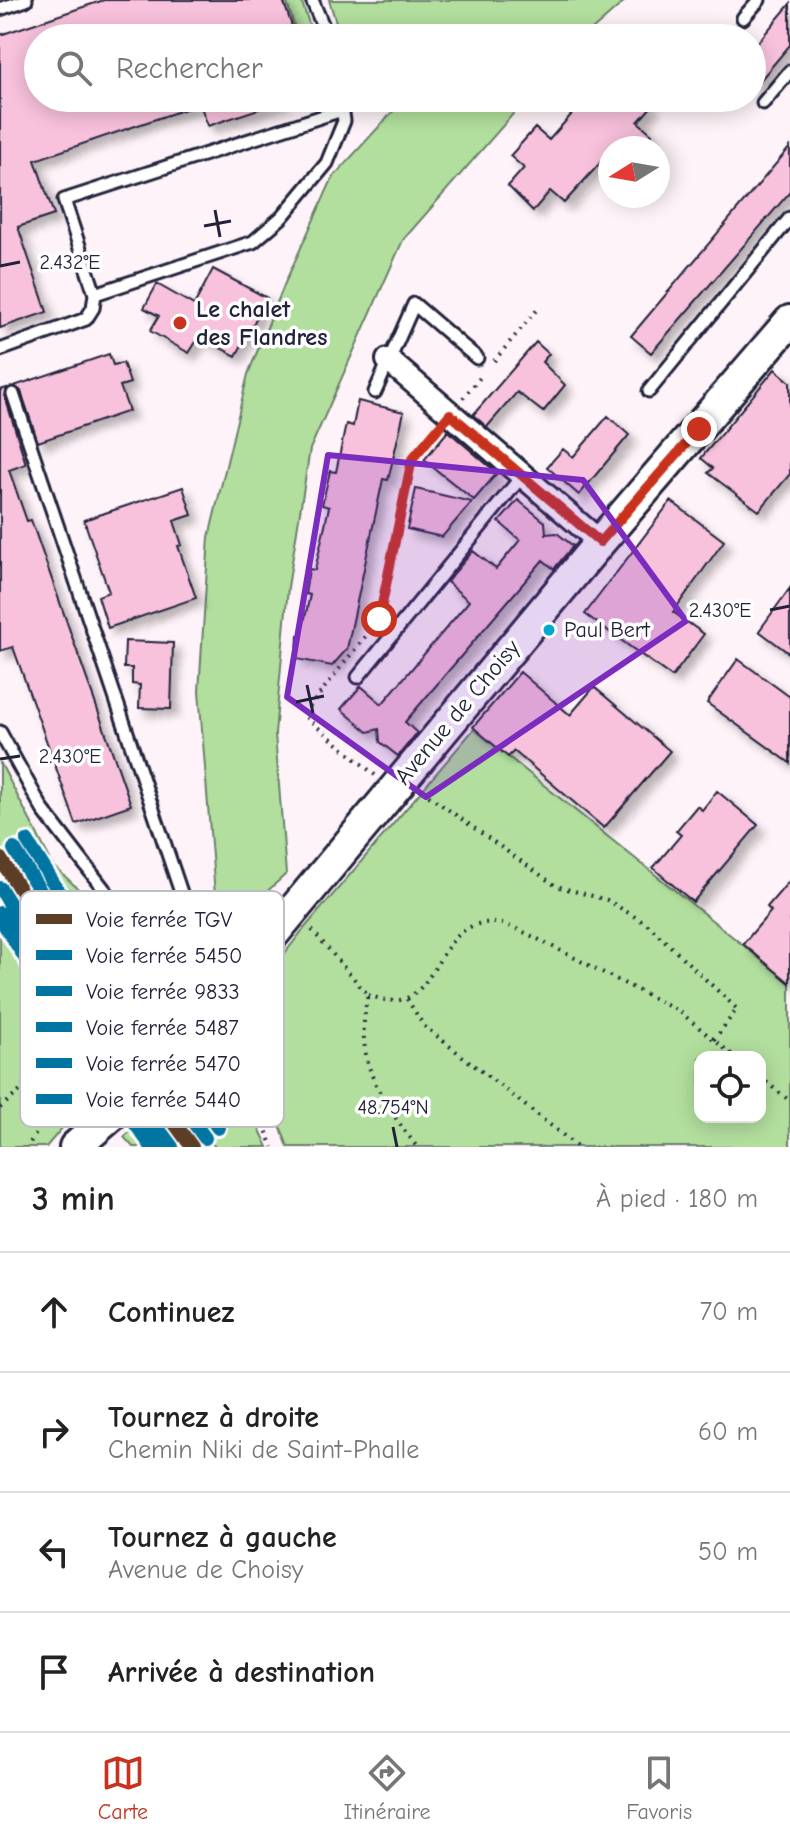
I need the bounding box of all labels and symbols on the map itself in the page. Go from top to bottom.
north arrow [598,136,670,208]
text: 2.432°E [40,251,100,274]
place label: Le chalet des Flandres [196,295,327,351]
marker: Le chalet des Flandres [171,314,189,332]
route end [681,411,717,447]
text: 2.430°E [689,599,751,622]
route start [361,601,397,637]
place label: Paul Bert [564,617,651,643]
marker: Paul Bert [541,622,557,638]
street label: Avenue de Choisy [388,634,526,790]
text: 2.430°E [39,745,101,768]
legend [20,891,284,1127]
text: Voie ferrée TGV [86,907,232,933]
text: Voie ferrée 5450 [86,943,242,969]
text: Voie ferrée 9833 [86,979,240,1005]
text: Voie ferrée 5487 [86,1015,239,1041]
text: Voie ferrée 5470 [86,1051,241,1077]
text: Voie ferrée 5440 [86,1087,241,1113]
text: 48.754°N [357,1096,429,1119]

